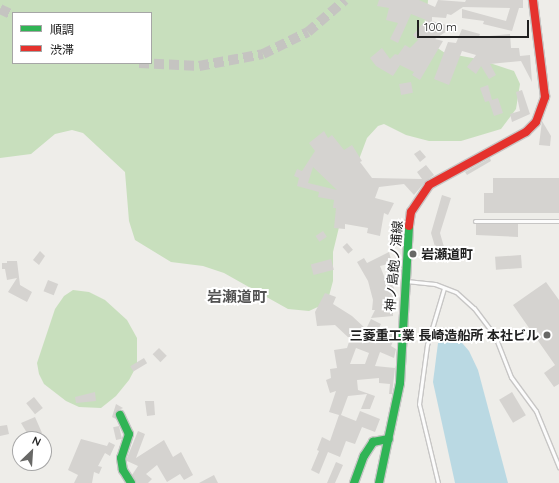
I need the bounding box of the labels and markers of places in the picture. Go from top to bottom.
place label: 岩瀬道町 [421,246,473,262]
marker: 岩瀬道町 [408,249,418,259]
place label: 三菱重工業 長崎造船所 本社ビル [350,327,539,343]
marker: 三菱重工業 長崎造船所 本社ビル [542,330,552,340]

